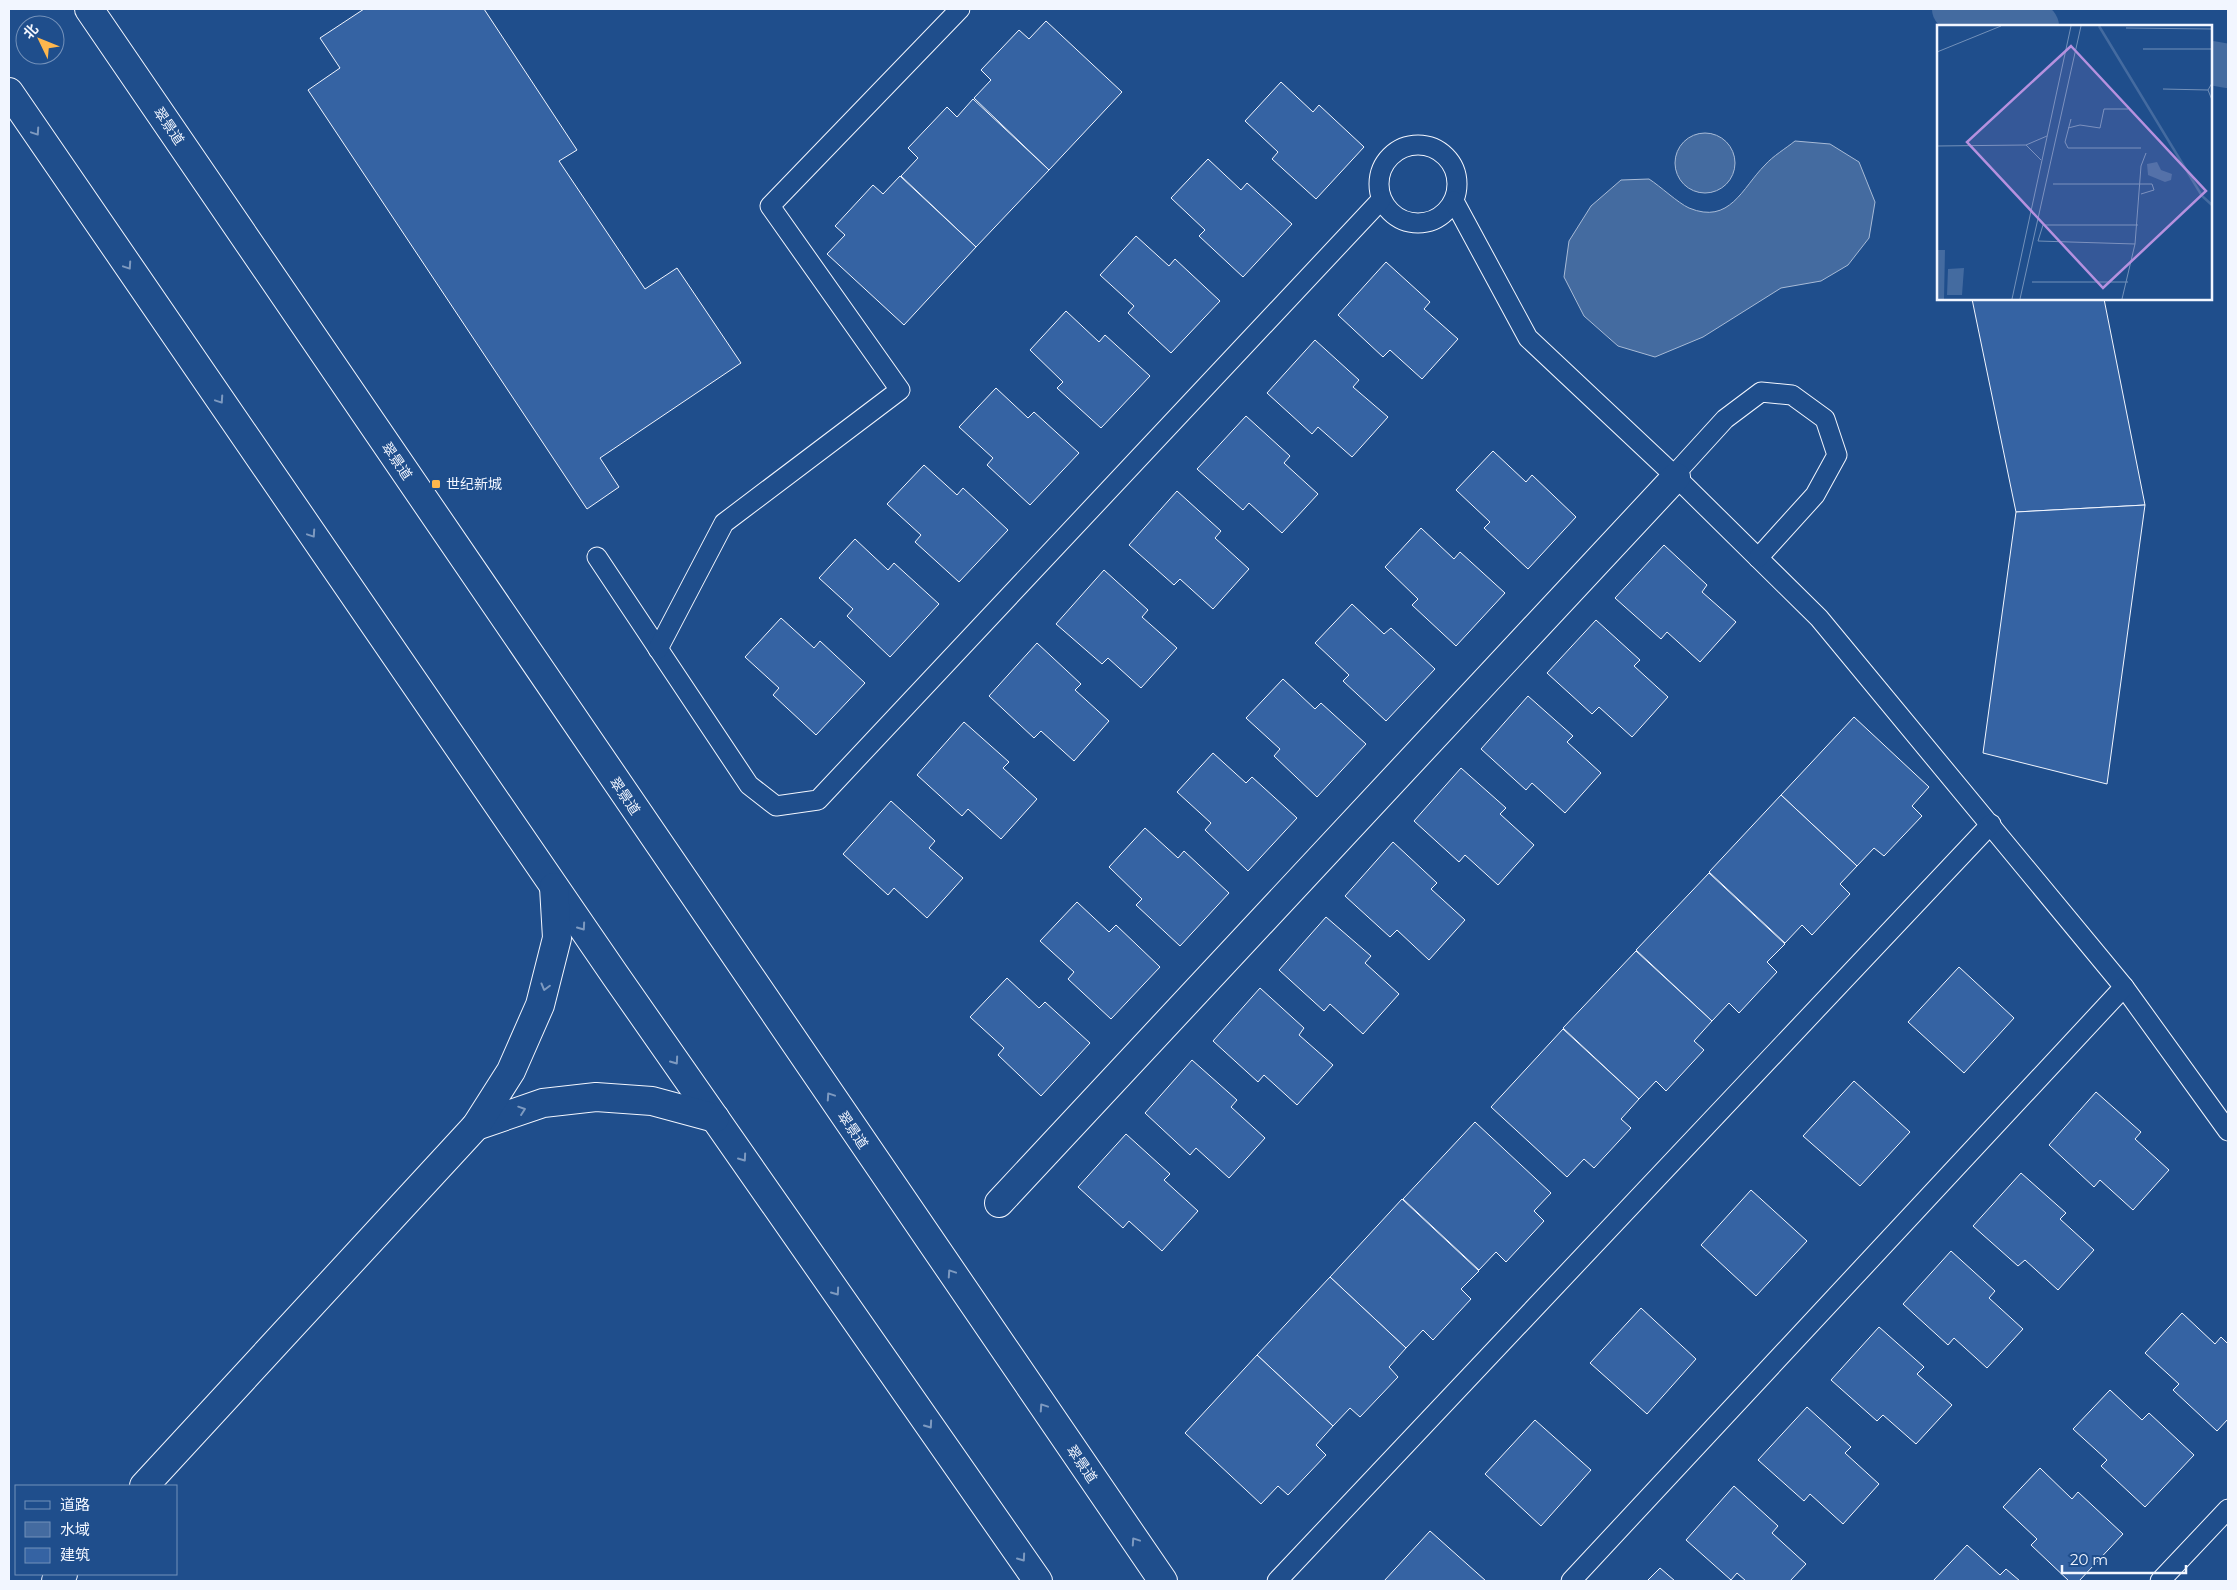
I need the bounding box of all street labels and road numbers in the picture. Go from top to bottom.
street label: 翠景道 [150,104,188,148]
street label: 翠景道 [378,439,416,483]
street label: 翠景道 [606,774,644,818]
street label: 翠景道 [834,1108,872,1152]
street label: 翠景道 [1063,1442,1101,1486]

